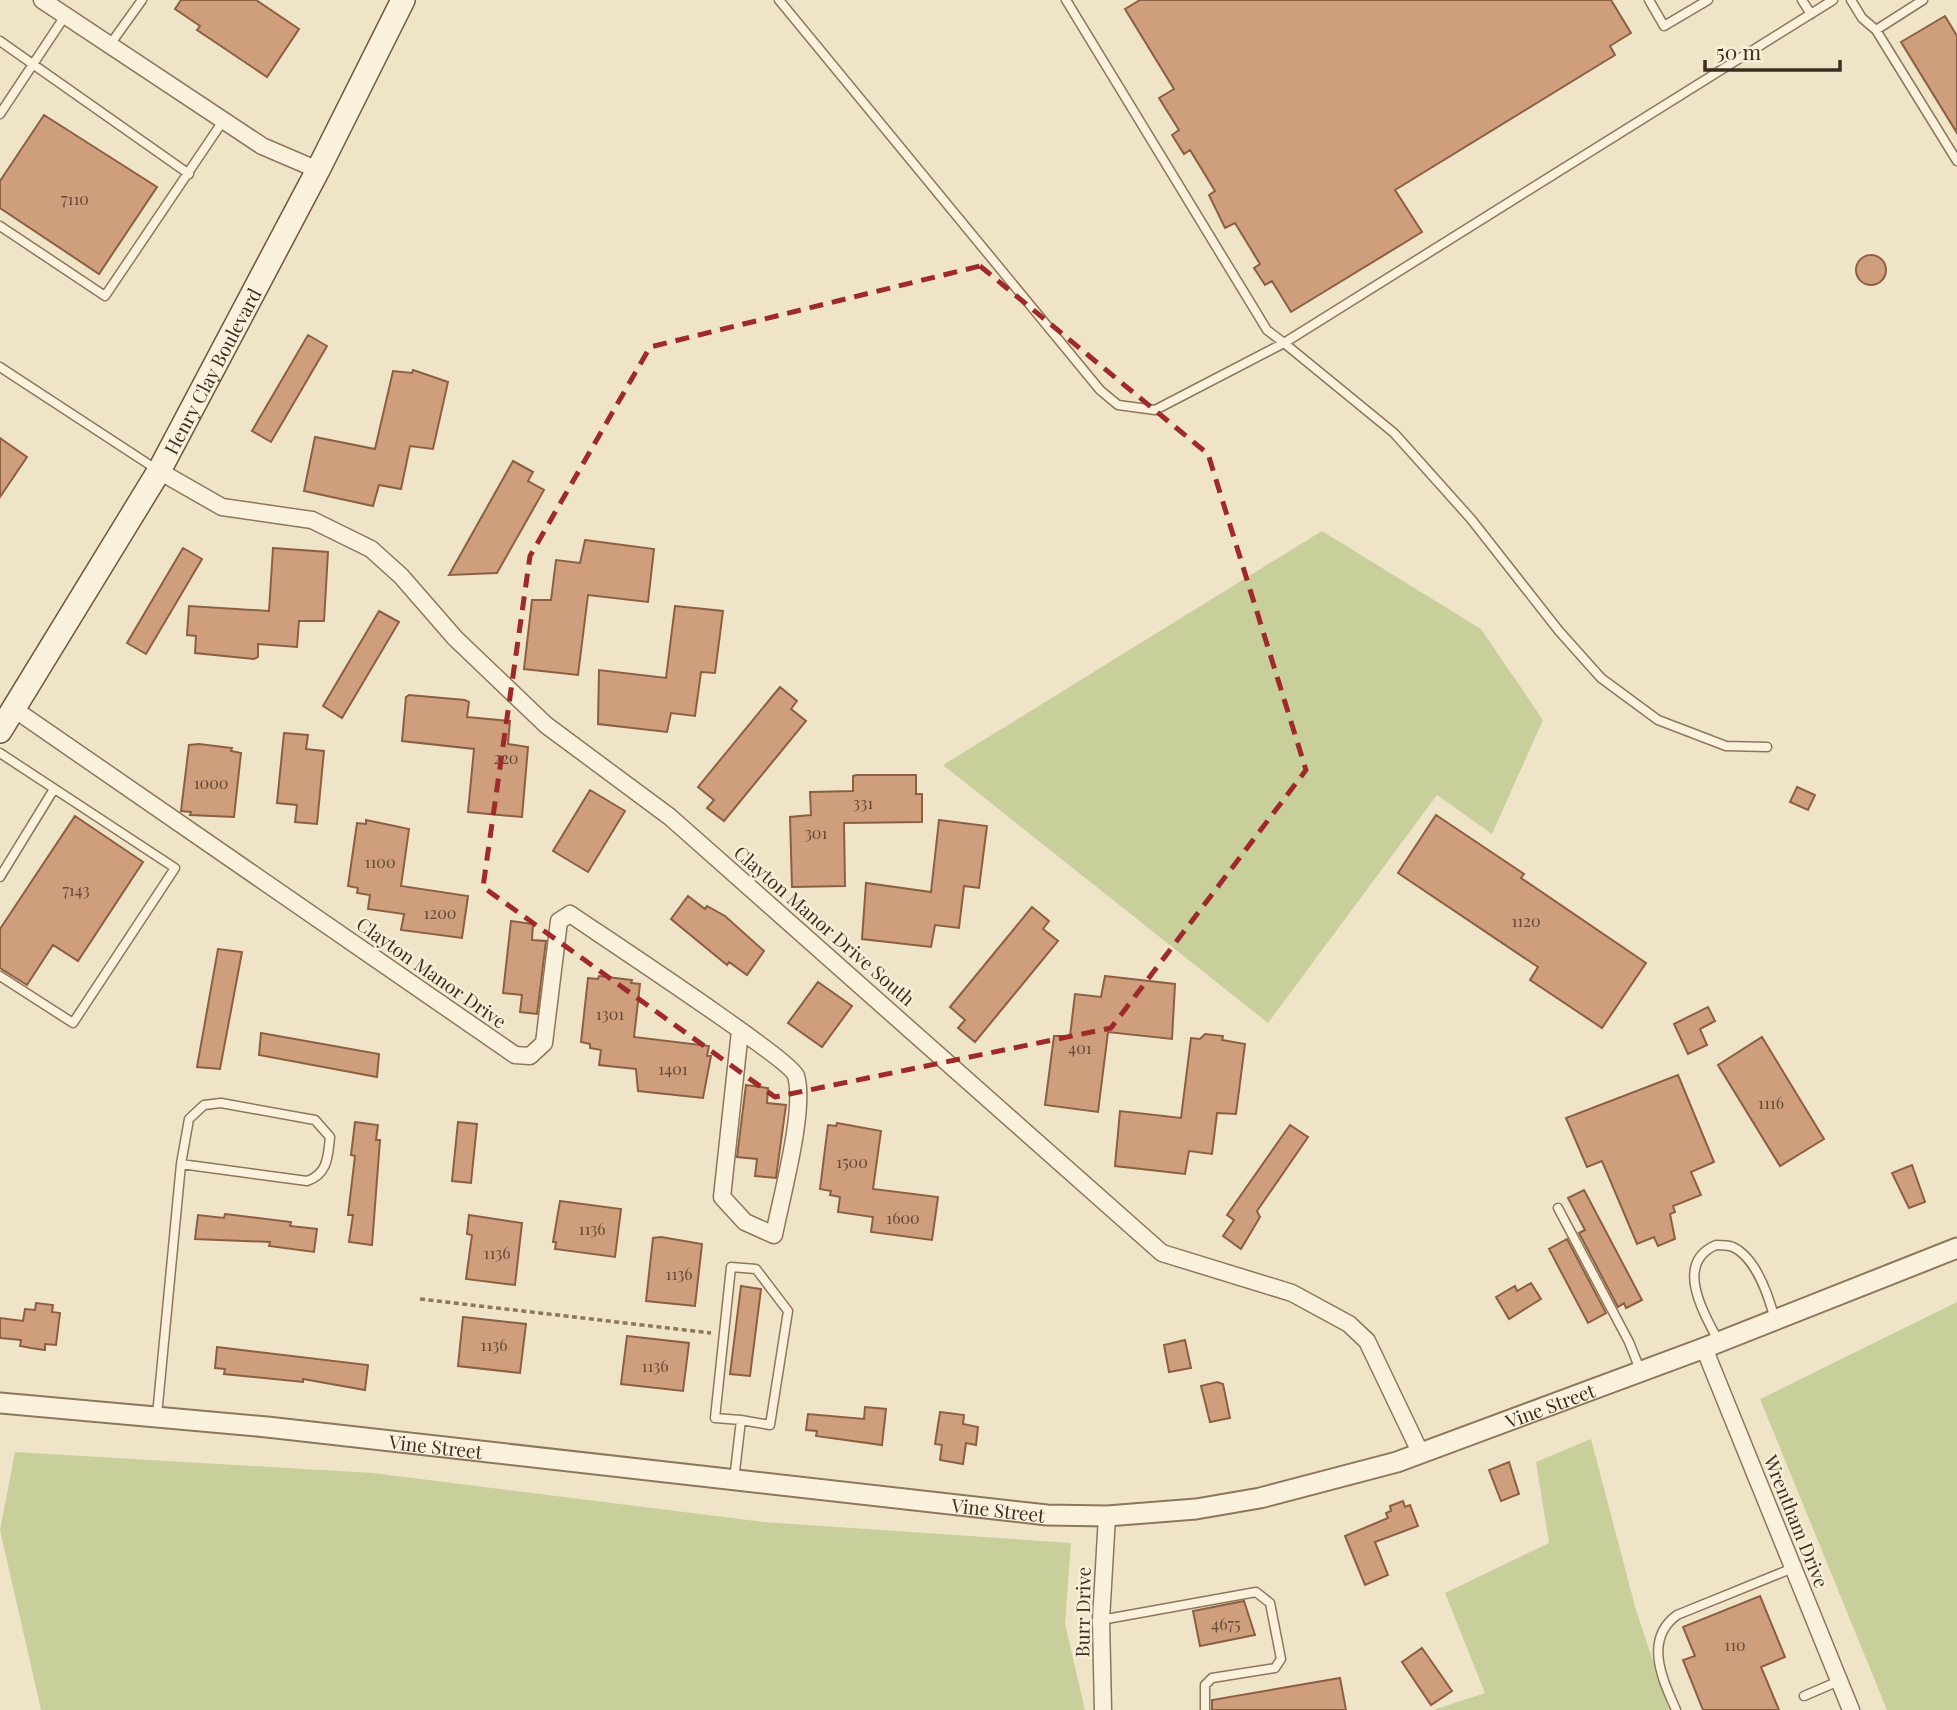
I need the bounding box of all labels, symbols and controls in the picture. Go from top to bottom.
scale bar [1705,28,1840,72]
text: 50 m [1716,37,1762,65]
house number: 7110 [61,188,89,209]
street label: Henry Clay Boulevard [157,283,267,459]
house number: 220 [494,747,518,768]
house number: 1000 [194,772,228,793]
house number: 331 [853,792,873,813]
house number: 301 [805,822,827,843]
street label: Clayton Manor Drive South [729,839,921,1011]
house number: 1100 [364,851,396,872]
house number: 7143 [62,879,90,900]
house number: 1200 [424,902,456,923]
street label: Clayton Manor Drive [352,910,512,1034]
house number: 1120 [1511,910,1541,931]
house number: 1301 [596,1003,624,1024]
house number: 401 [1068,1037,1092,1058]
house number: 1401 [658,1058,688,1079]
house number: 1116 [1758,1092,1784,1113]
house number: 1500 [836,1151,868,1172]
house number: 1600 [886,1207,920,1228]
house number: 1136 [578,1218,606,1239]
house number: 1136 [483,1242,511,1263]
house number: 1136 [665,1263,693,1284]
house number: 1136 [480,1334,508,1355]
house number: 1136 [641,1355,669,1376]
street label: Vine Street [1500,1377,1599,1434]
street label: Vine Street [387,1428,484,1464]
street label: Wrentham Drive [1758,1450,1835,1591]
street label: Vine Street [949,1491,1047,1528]
street label: Burr Drive [1068,1566,1096,1658]
house number: 4675 [1211,1613,1241,1634]
house number: 110 [1724,1634,1746,1655]

